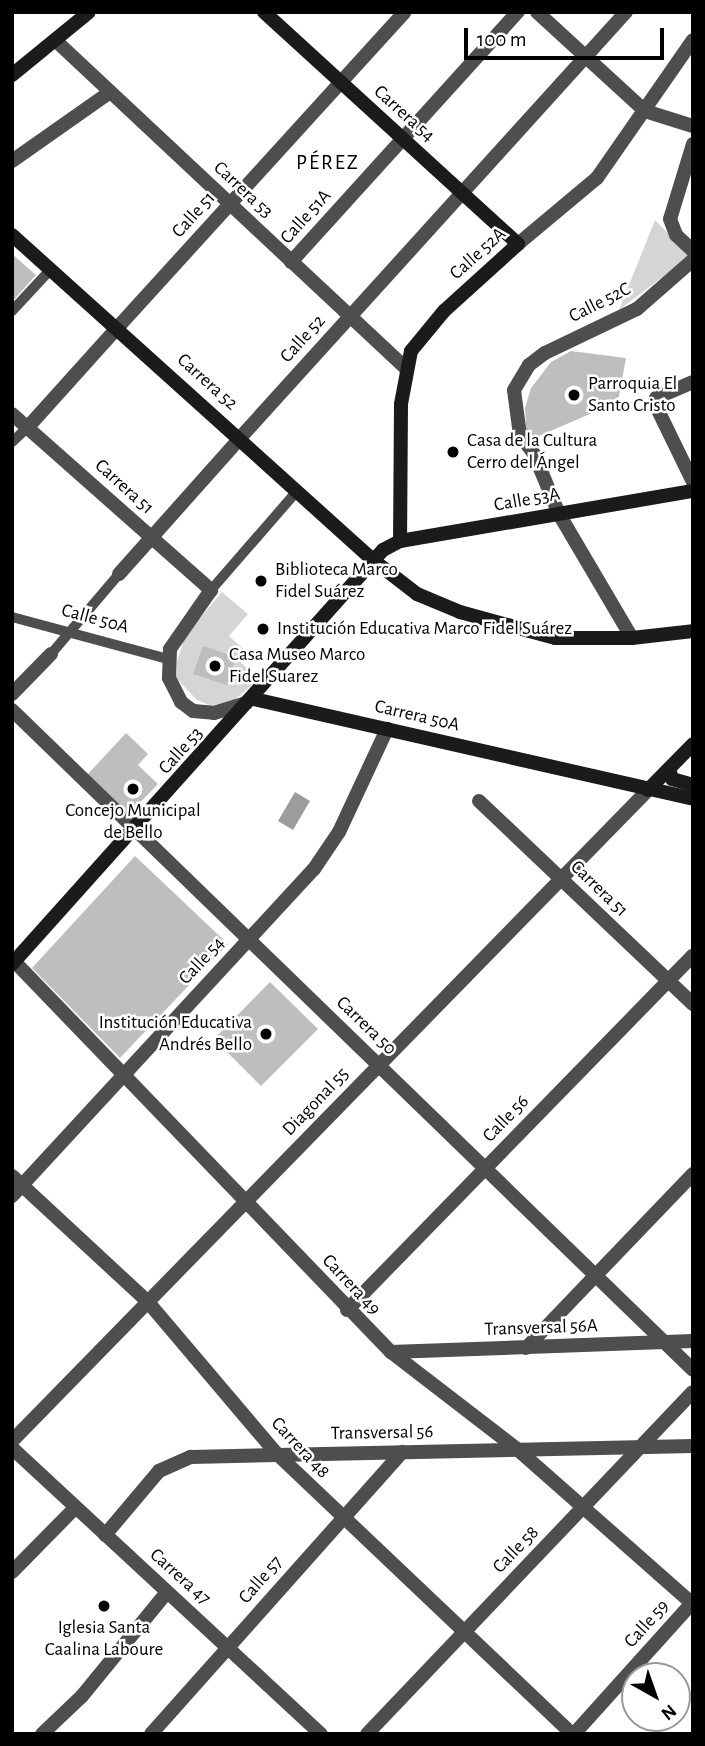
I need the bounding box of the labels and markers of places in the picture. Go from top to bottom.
place label: Parroquia El Santo Cristo [588,373,677,417]
marker: Parroquia El Santo Cristo [566,387,582,403]
place label: Casa de la Cultura Cerro del Ángel [467,430,597,474]
marker: Casa de la Cultura Cerro del Ángel [445,444,461,460]
place label: Biblioteca Marco Fidel Suárez [275,559,398,603]
marker: Biblioteca Marco Fidel Suárez [253,573,269,589]
place label: Institución Educativa Marco Fidel Suárez [277,618,572,640]
marker: Institución Educativa Marco Fidel Suárez [255,621,271,637]
place label: Casa Museo Marco Fidel Suarez [229,644,365,688]
marker: Casa Museo Marco Fidel Suarez [207,658,223,674]
marker: Concejo Municipal de Bello [125,781,141,797]
place label: Concejo Municipal de Bello [65,800,201,844]
place label: Institución Educativa Andrés Bello [99,1012,252,1056]
marker: Institución Educativa Andrés Bello [258,1026,274,1042]
marker: Iglesia Santa Caalina Laboure [96,1598,112,1614]
place label: Iglesia Santa Caalina Laboure [45,1617,163,1661]

